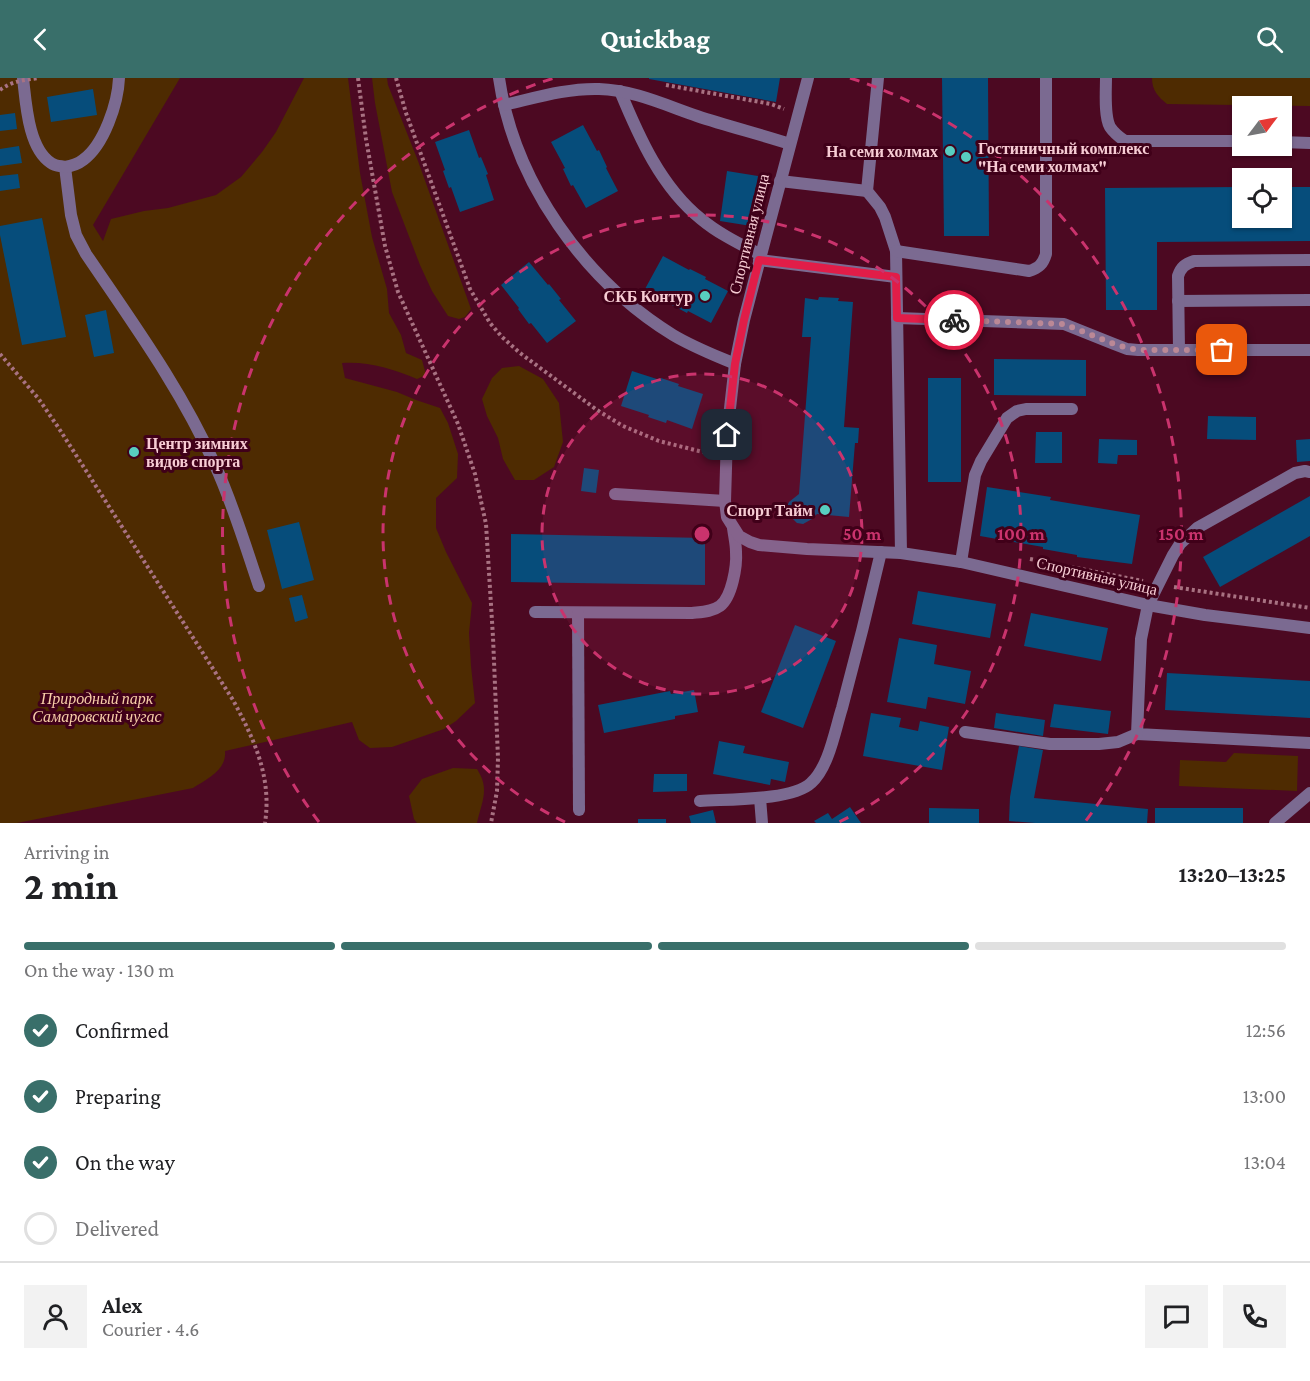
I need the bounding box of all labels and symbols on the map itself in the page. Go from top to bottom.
north arrow [1232,96,1292,156]
place label: Гостиничный комплекс "На семи холмах" [978,140,1149,175]
place label: На семи холмах [826,143,938,160]
marker: На семи холмах [943,144,957,158]
marker: Гостиничный комплекс "На семи холмах" [959,150,973,164]
street label: Спортивная улица [726,172,773,296]
place label: СКБ Контур [604,288,693,306]
marker: СКБ Контур [698,289,712,303]
courier [924,290,984,350]
pin [1196,324,1247,375]
pin [701,409,752,460]
place label: Центр зимних видов спорта [146,435,248,471]
marker: Центр зимних видов спорта [127,445,141,459]
place label: Спорт Тайм [726,502,813,520]
marker: Спорт Тайм [818,503,832,517]
centre of rings [692,524,712,544]
text: 50 m [843,524,882,544]
text: 100 m [997,524,1045,544]
text: 150 m [1158,524,1204,544]
street label: Спортивная улица [1035,554,1159,599]
park label: Природный парк Самаровский чугас [32,690,162,726]

